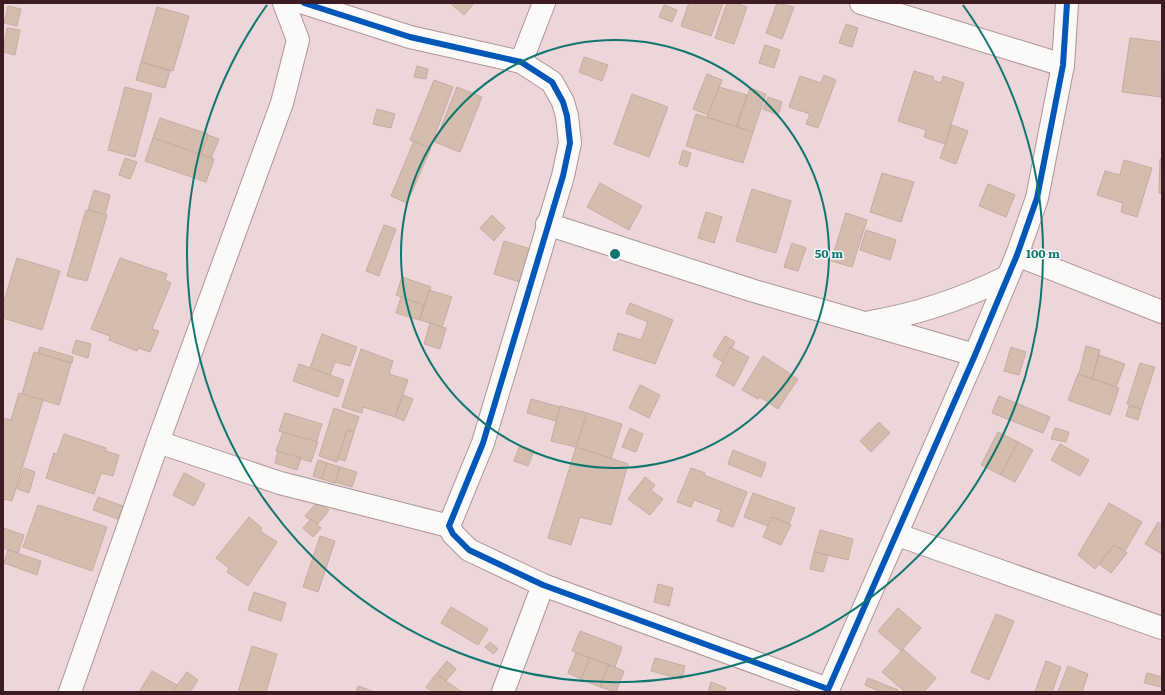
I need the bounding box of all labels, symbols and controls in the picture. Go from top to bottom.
text: 50 m [815,244,843,262]
text: 100 m [1026,244,1060,262]
centre of rings [608,247,622,261]

